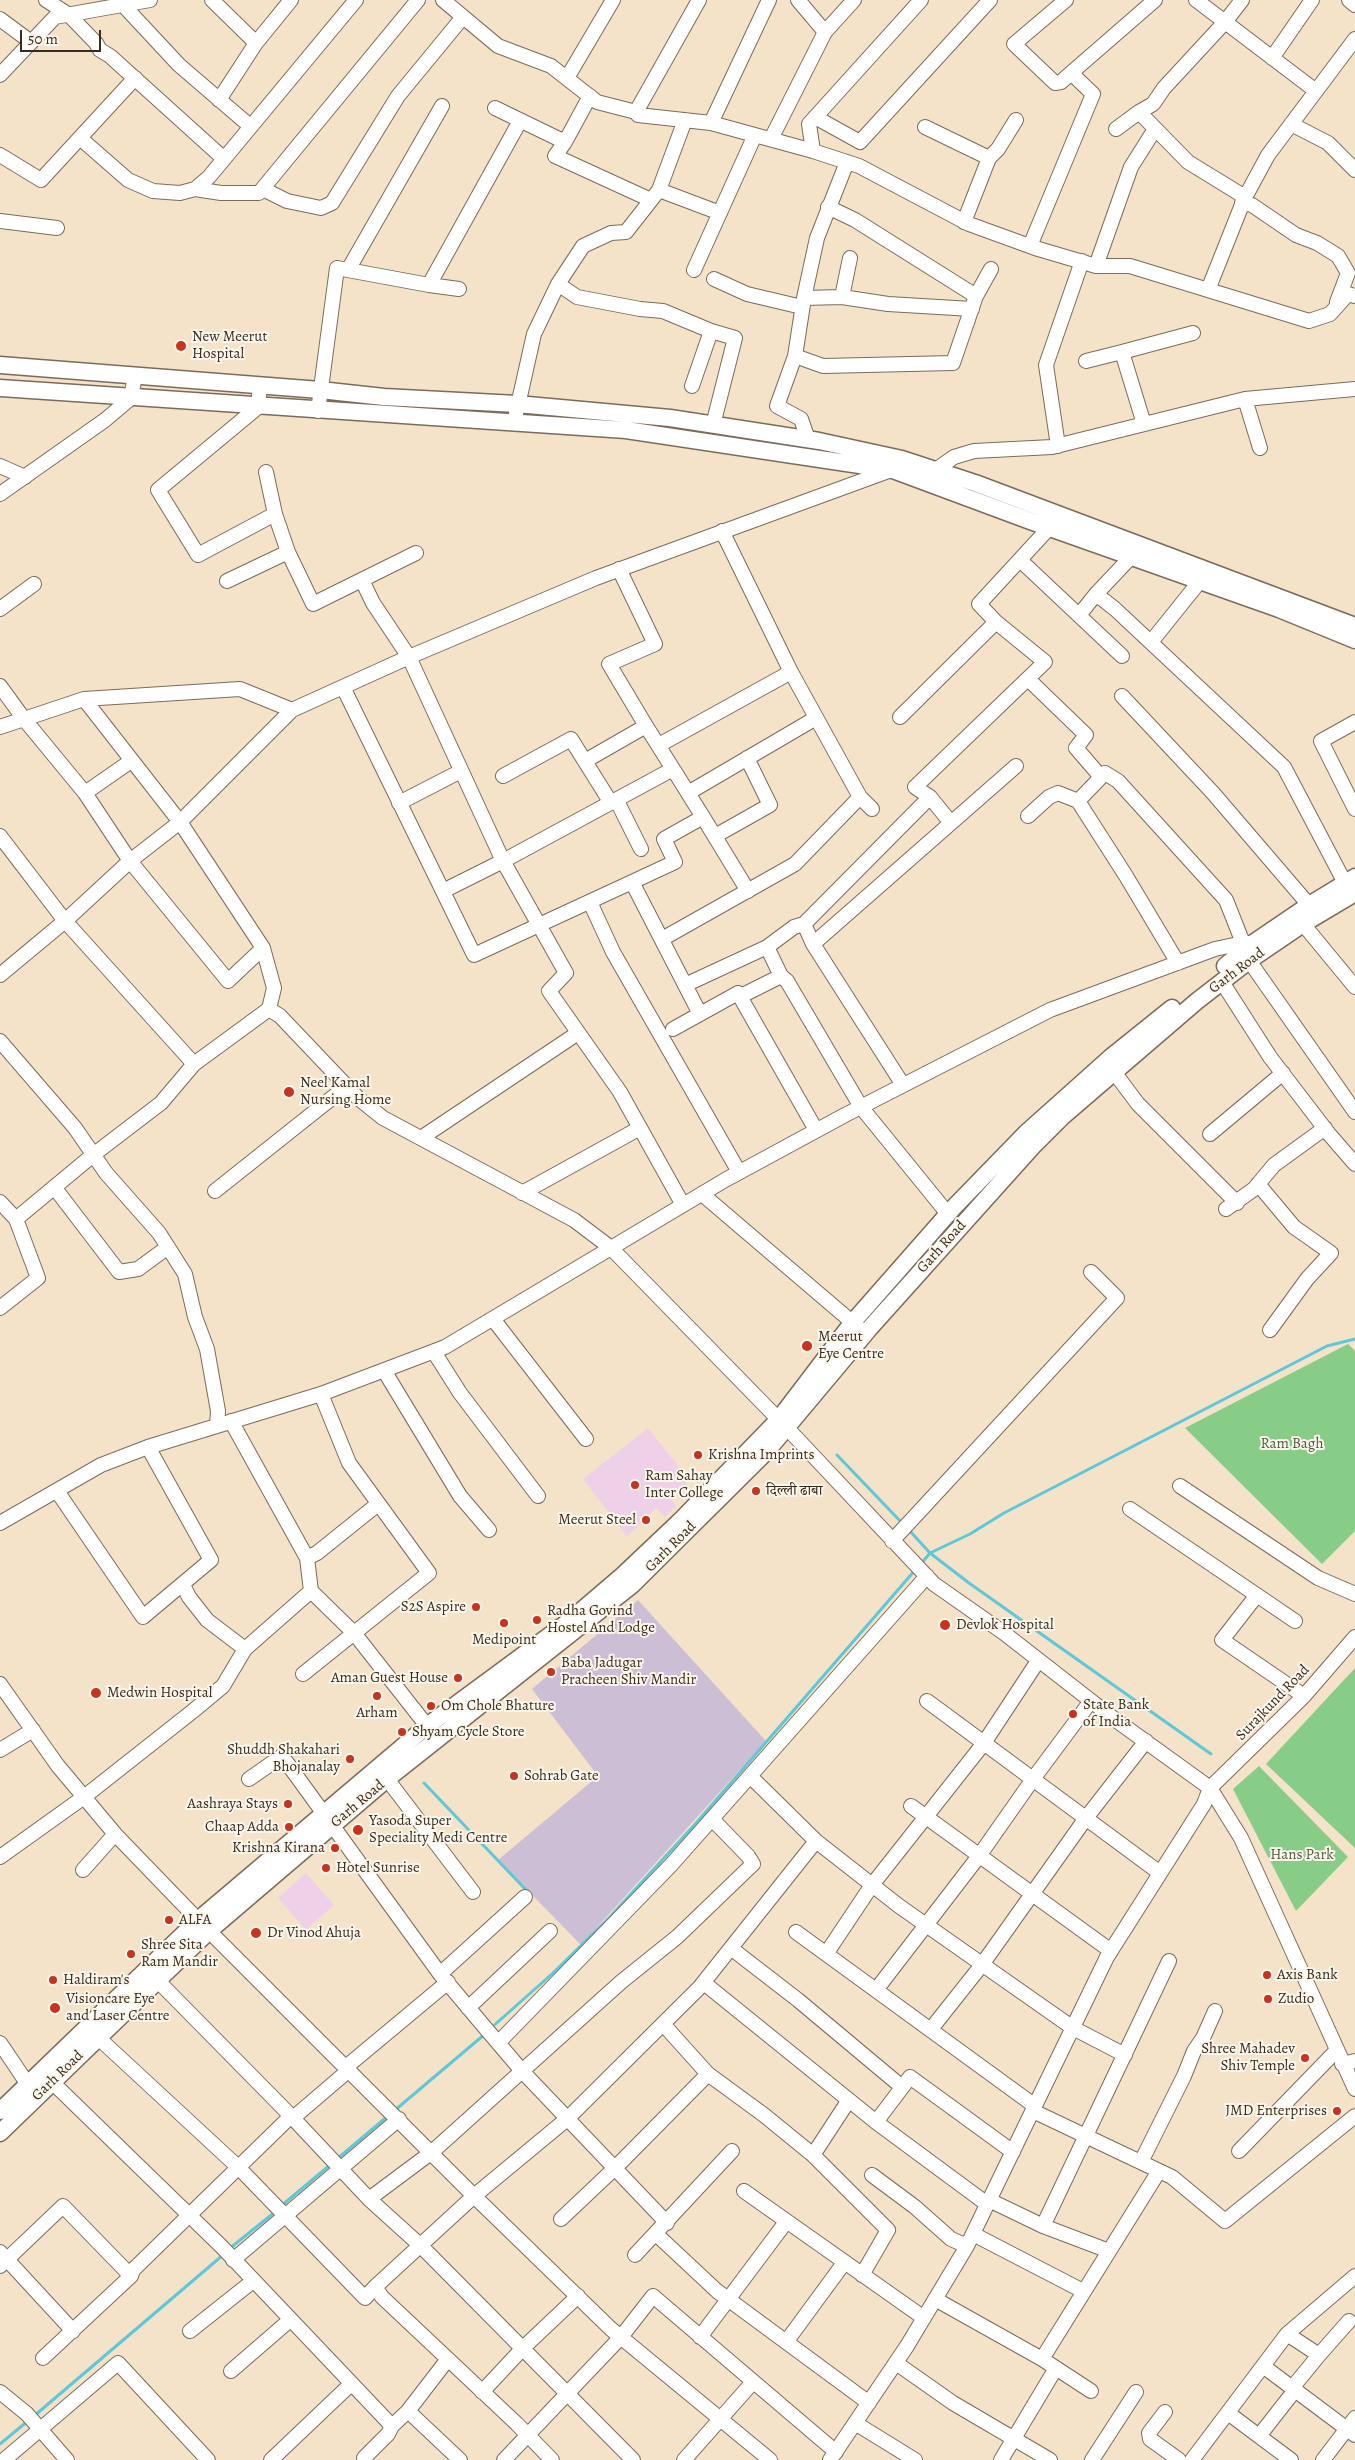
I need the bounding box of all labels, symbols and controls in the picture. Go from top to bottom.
scale bar [22,20,104,52]
text: 50 m [28,29,58,49]
place label: New Meerut Hospital [192,328,267,363]
marker: New Meerut Hospital [174,339,188,353]
street label: Garh Road [1206,944,1268,998]
place label: Neel Kamal Nursing Home [300,1074,391,1109]
marker: Neel Kamal Nursing Home [282,1085,296,1099]
street label: Garh Road [914,1217,970,1277]
place label: Meerut Eye Centre [818,1328,884,1363]
marker: Meerut Eye Centre [800,1339,814,1353]
park label: Ram Bagh [1261,1435,1323,1453]
place label: Krishna Imprints [708,1446,814,1464]
marker: Krishna Imprints [692,1449,704,1461]
place label: Ram Sahay Inter College [645,1467,724,1502]
marker: Ram Sahay Inter College [629,1479,641,1491]
place label: दिल्ली ढाबा [766,1482,822,1500]
marker: दिल्ली ढाबा [750,1485,762,1497]
place label: Meerut Steel [558,1511,636,1529]
marker: Meerut Steel [640,1514,652,1526]
street label: Garh Road [642,1518,700,1576]
place label: S2S Aspire [401,1598,466,1616]
marker: S2S Aspire [470,1601,482,1613]
place label: Radha Govind Hostel And Lodge [547,1602,655,1637]
marker: Radha Govind Hostel And Lodge [531,1614,543,1626]
place label: Devlok Hospital [956,1616,1054,1634]
marker: Medipoint [498,1617,510,1629]
marker: Devlok Hospital [938,1618,952,1632]
place label: Medipoint [472,1631,536,1649]
place label: Baba Jadugar Pracheen Shiv Mandir [561,1654,696,1689]
street label: Surajkund Road [1232,1661,1314,1745]
marker: Baba Jadugar Pracheen Shiv Mandir [545,1666,557,1678]
place label: Aman Guest House [331,1669,448,1687]
marker: Aman Guest House [452,1672,464,1684]
place label: Medwin Hospital [107,1684,212,1702]
marker: Medwin Hospital [89,1686,103,1700]
marker: Arham [371,1690,383,1702]
place label: State Bank of India [1083,1696,1149,1731]
place label: Om Chole Bhature [441,1697,554,1715]
marker: Om Chole Bhature [425,1700,437,1712]
place label: Arham [356,1704,398,1722]
marker: State Bank of India [1067,1708,1079,1720]
place label: Shyam Cycle Store [412,1723,524,1741]
marker: Shyam Cycle Store [396,1726,408,1738]
place label: Shuddh Shakahari Bhojanalay [227,1741,340,1776]
marker: Shuddh Shakahari Bhojanalay [344,1753,356,1765]
place label: Sohrab Gate [524,1767,599,1785]
marker: Sohrab Gate [508,1770,520,1782]
street label: Garh Road [327,1776,389,1832]
place label: Aashraya Stays [187,1795,278,1813]
marker: Aashraya Stays [282,1798,294,1810]
place label: Yasoda Super Speciality Medi Centre [369,1812,507,1847]
place label: Chaap Adda [205,1818,279,1836]
marker: Chaap Adda [283,1821,295,1833]
marker: Yasoda Super Speciality Medi Centre [351,1823,365,1837]
place label: Krishna Kirana [232,1839,325,1857]
marker: Krishna Kirana [329,1842,341,1854]
park label: Hans Park [1270,1846,1334,1864]
place label: Hotel Sunrise [336,1859,420,1877]
marker: Hotel Sunrise [320,1862,332,1874]
place label: ALFA [179,1911,211,1929]
marker: ALFA [163,1914,175,1926]
place label: Dr Vinod Ahuja [267,1924,361,1942]
marker: Dr Vinod Ahuja [249,1926,263,1940]
place label: Shree Sita Ram Mandir [141,1936,218,1971]
marker: Shree Sita Ram Mandir [125,1948,137,1960]
place label: Axis Bank [1277,1966,1338,1984]
marker: Axis Bank [1261,1969,1273,1981]
place label: Haldiram's [63,1971,129,1989]
marker: Haldiram's [47,1974,59,1986]
place label: Visioncare Eye and Laser Centre [66,1990,170,2025]
place label: Zudio [1278,1990,1314,2008]
marker: Zudio [1262,1993,1274,2005]
marker: Visioncare Eye and Laser Centre [48,2001,62,2015]
place label: Shree Mahadev Shiv Temple [1201,2040,1295,2075]
street label: Garh Road [28,2047,88,2105]
marker: Shree Mahadev Shiv Temple [1299,2052,1311,2064]
place label: JMD Enterprises [1225,2102,1327,2120]
marker: JMD Enterprises [1331,2105,1343,2117]

